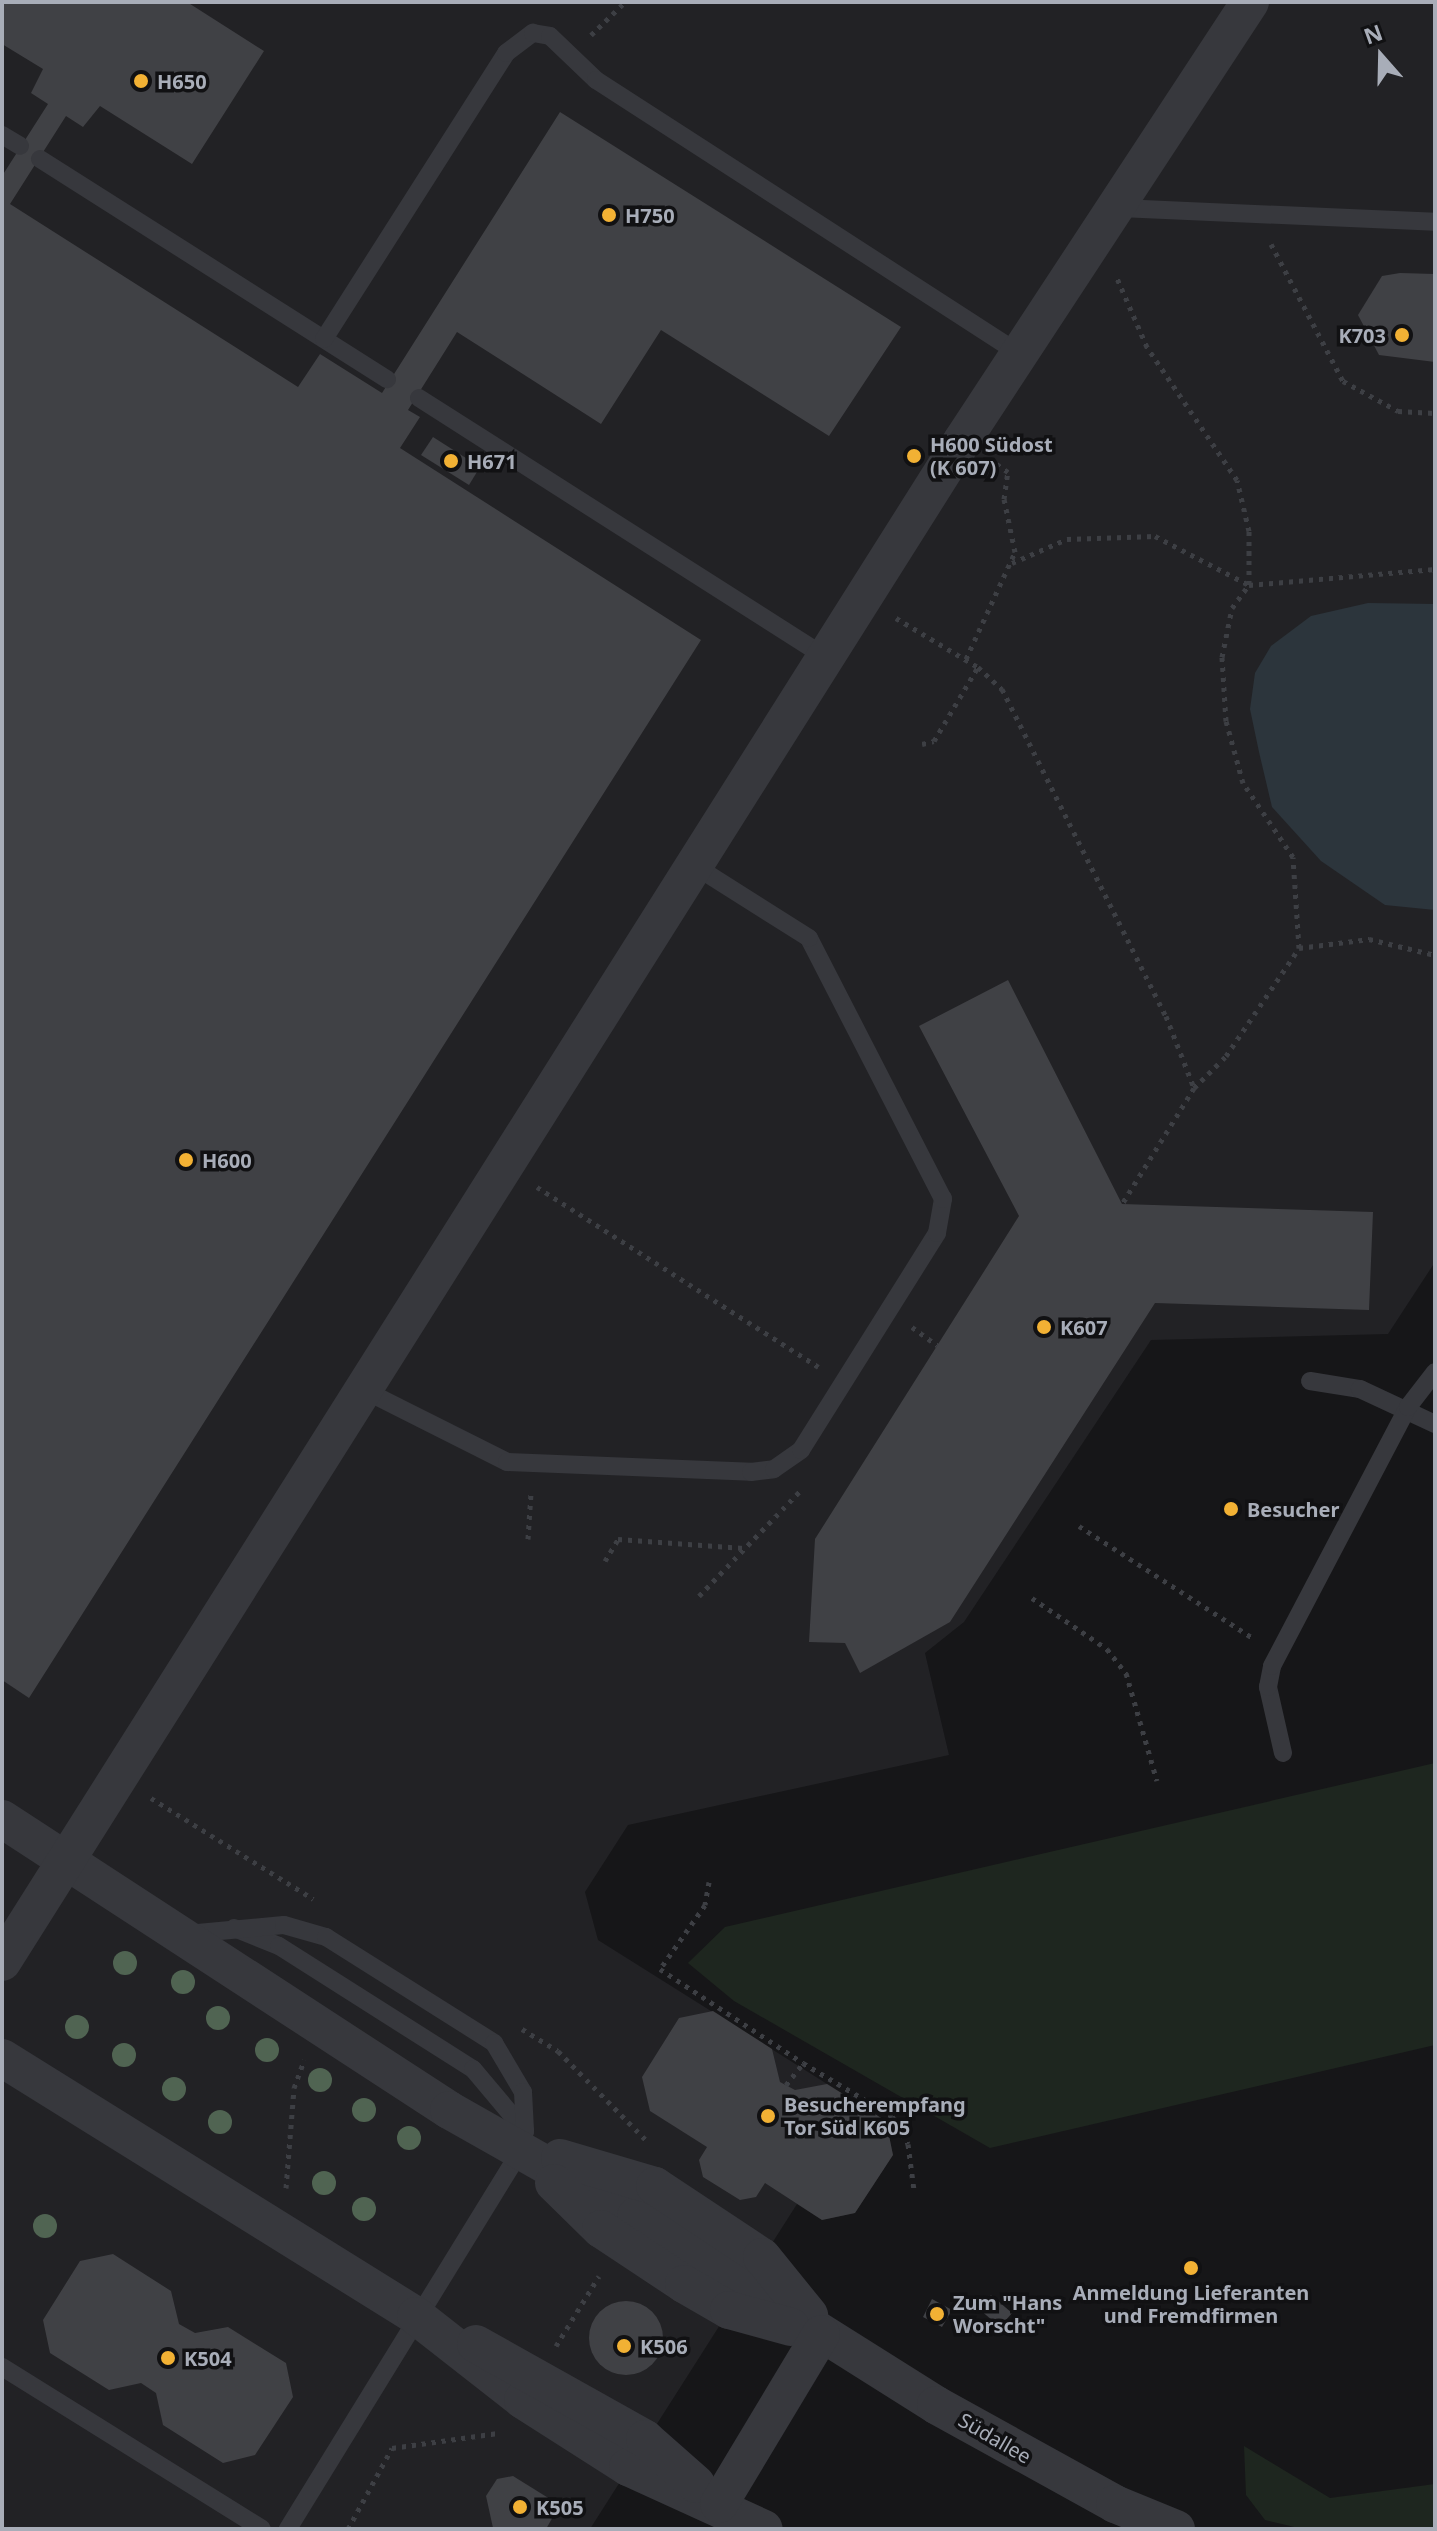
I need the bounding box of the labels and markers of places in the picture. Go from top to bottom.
place label: H650 [157,69,207,93]
marker: H650 [132,72,150,90]
place label: H750 [625,203,675,227]
marker: H750 [600,206,618,224]
place label: K703 [1338,323,1386,347]
marker: K703 [1393,326,1411,344]
place label: H600 Südost (K 607) [930,432,1053,479]
marker: H600 Südost (K 607) [905,447,923,465]
place label: H671 [467,449,517,473]
marker: H671 [442,452,460,470]
place label: H600 [202,1148,252,1172]
marker: H600 [177,1151,195,1169]
place label: K607 [1060,1315,1108,1339]
marker: K607 [1035,1318,1053,1336]
place label: Besucher [1247,1497,1339,1521]
marker: Besucher [1222,1500,1240,1518]
place label: Besucherempfang Tor Süd K605 [784,2092,966,2139]
marker: Besucherempfang Tor Süd K605 [759,2107,777,2125]
marker: Anmeldung Lieferanten und Fremdfirmen [1182,2259,1200,2277]
place label: Anmeldung Lieferanten und Fremdfirmen [1073,2280,1309,2327]
place label: Zum "Hans Worscht" [953,2290,1062,2337]
marker: Zum "Hans Worscht" [928,2305,946,2323]
place label: K506 [640,2334,688,2358]
marker: K506 [615,2337,633,2355]
place label: K504 [184,2346,232,2370]
marker: K504 [159,2349,177,2367]
place label: K505 [536,2495,584,2519]
marker: K505 [511,2498,529,2516]

